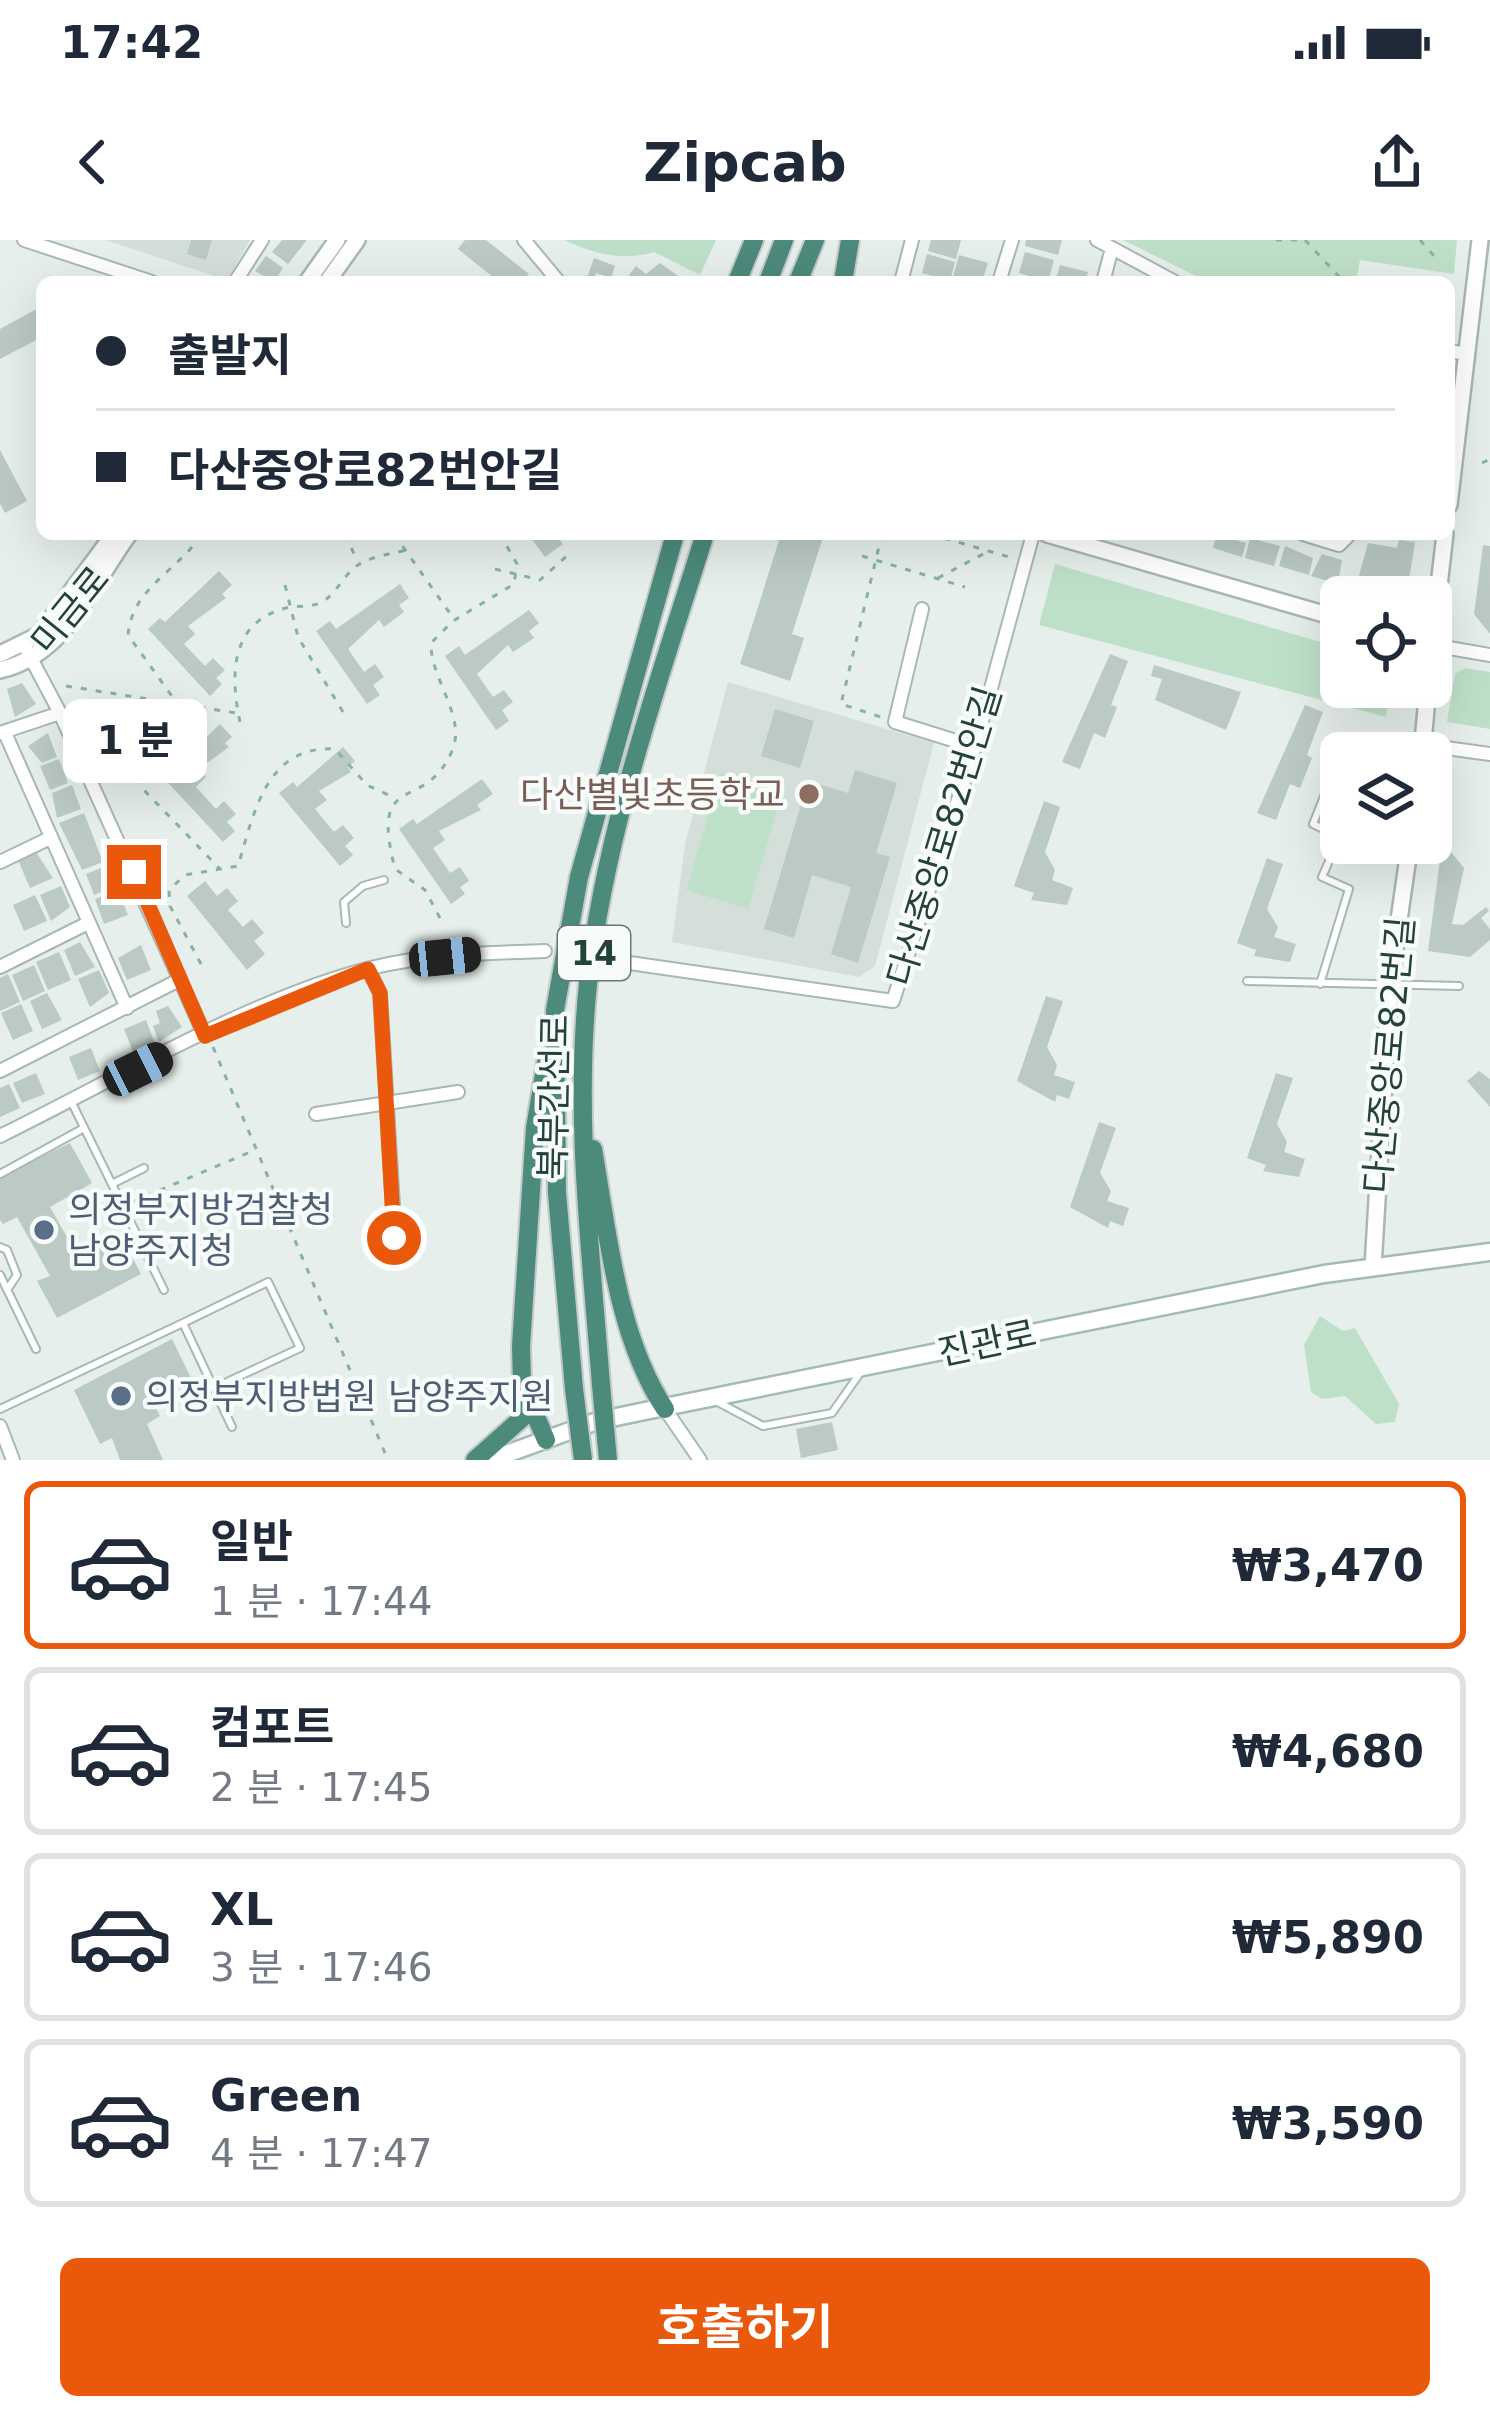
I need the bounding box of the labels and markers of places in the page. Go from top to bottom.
place label: 다산별빛초등학교 [520,774,785,815]
marker: 다산별빛초등학교 [796,781,822,807]
place label: 의정부지방검찰청 남양주지청 [68,1189,333,1271]
marker: 의정부지방검찰청 남양주지청 [31,1217,57,1243]
place label: 의정부지방법원 남양주지원 [145,1376,554,1417]
marker: 의정부지방법원 남양주지원 [108,1383,134,1409]

